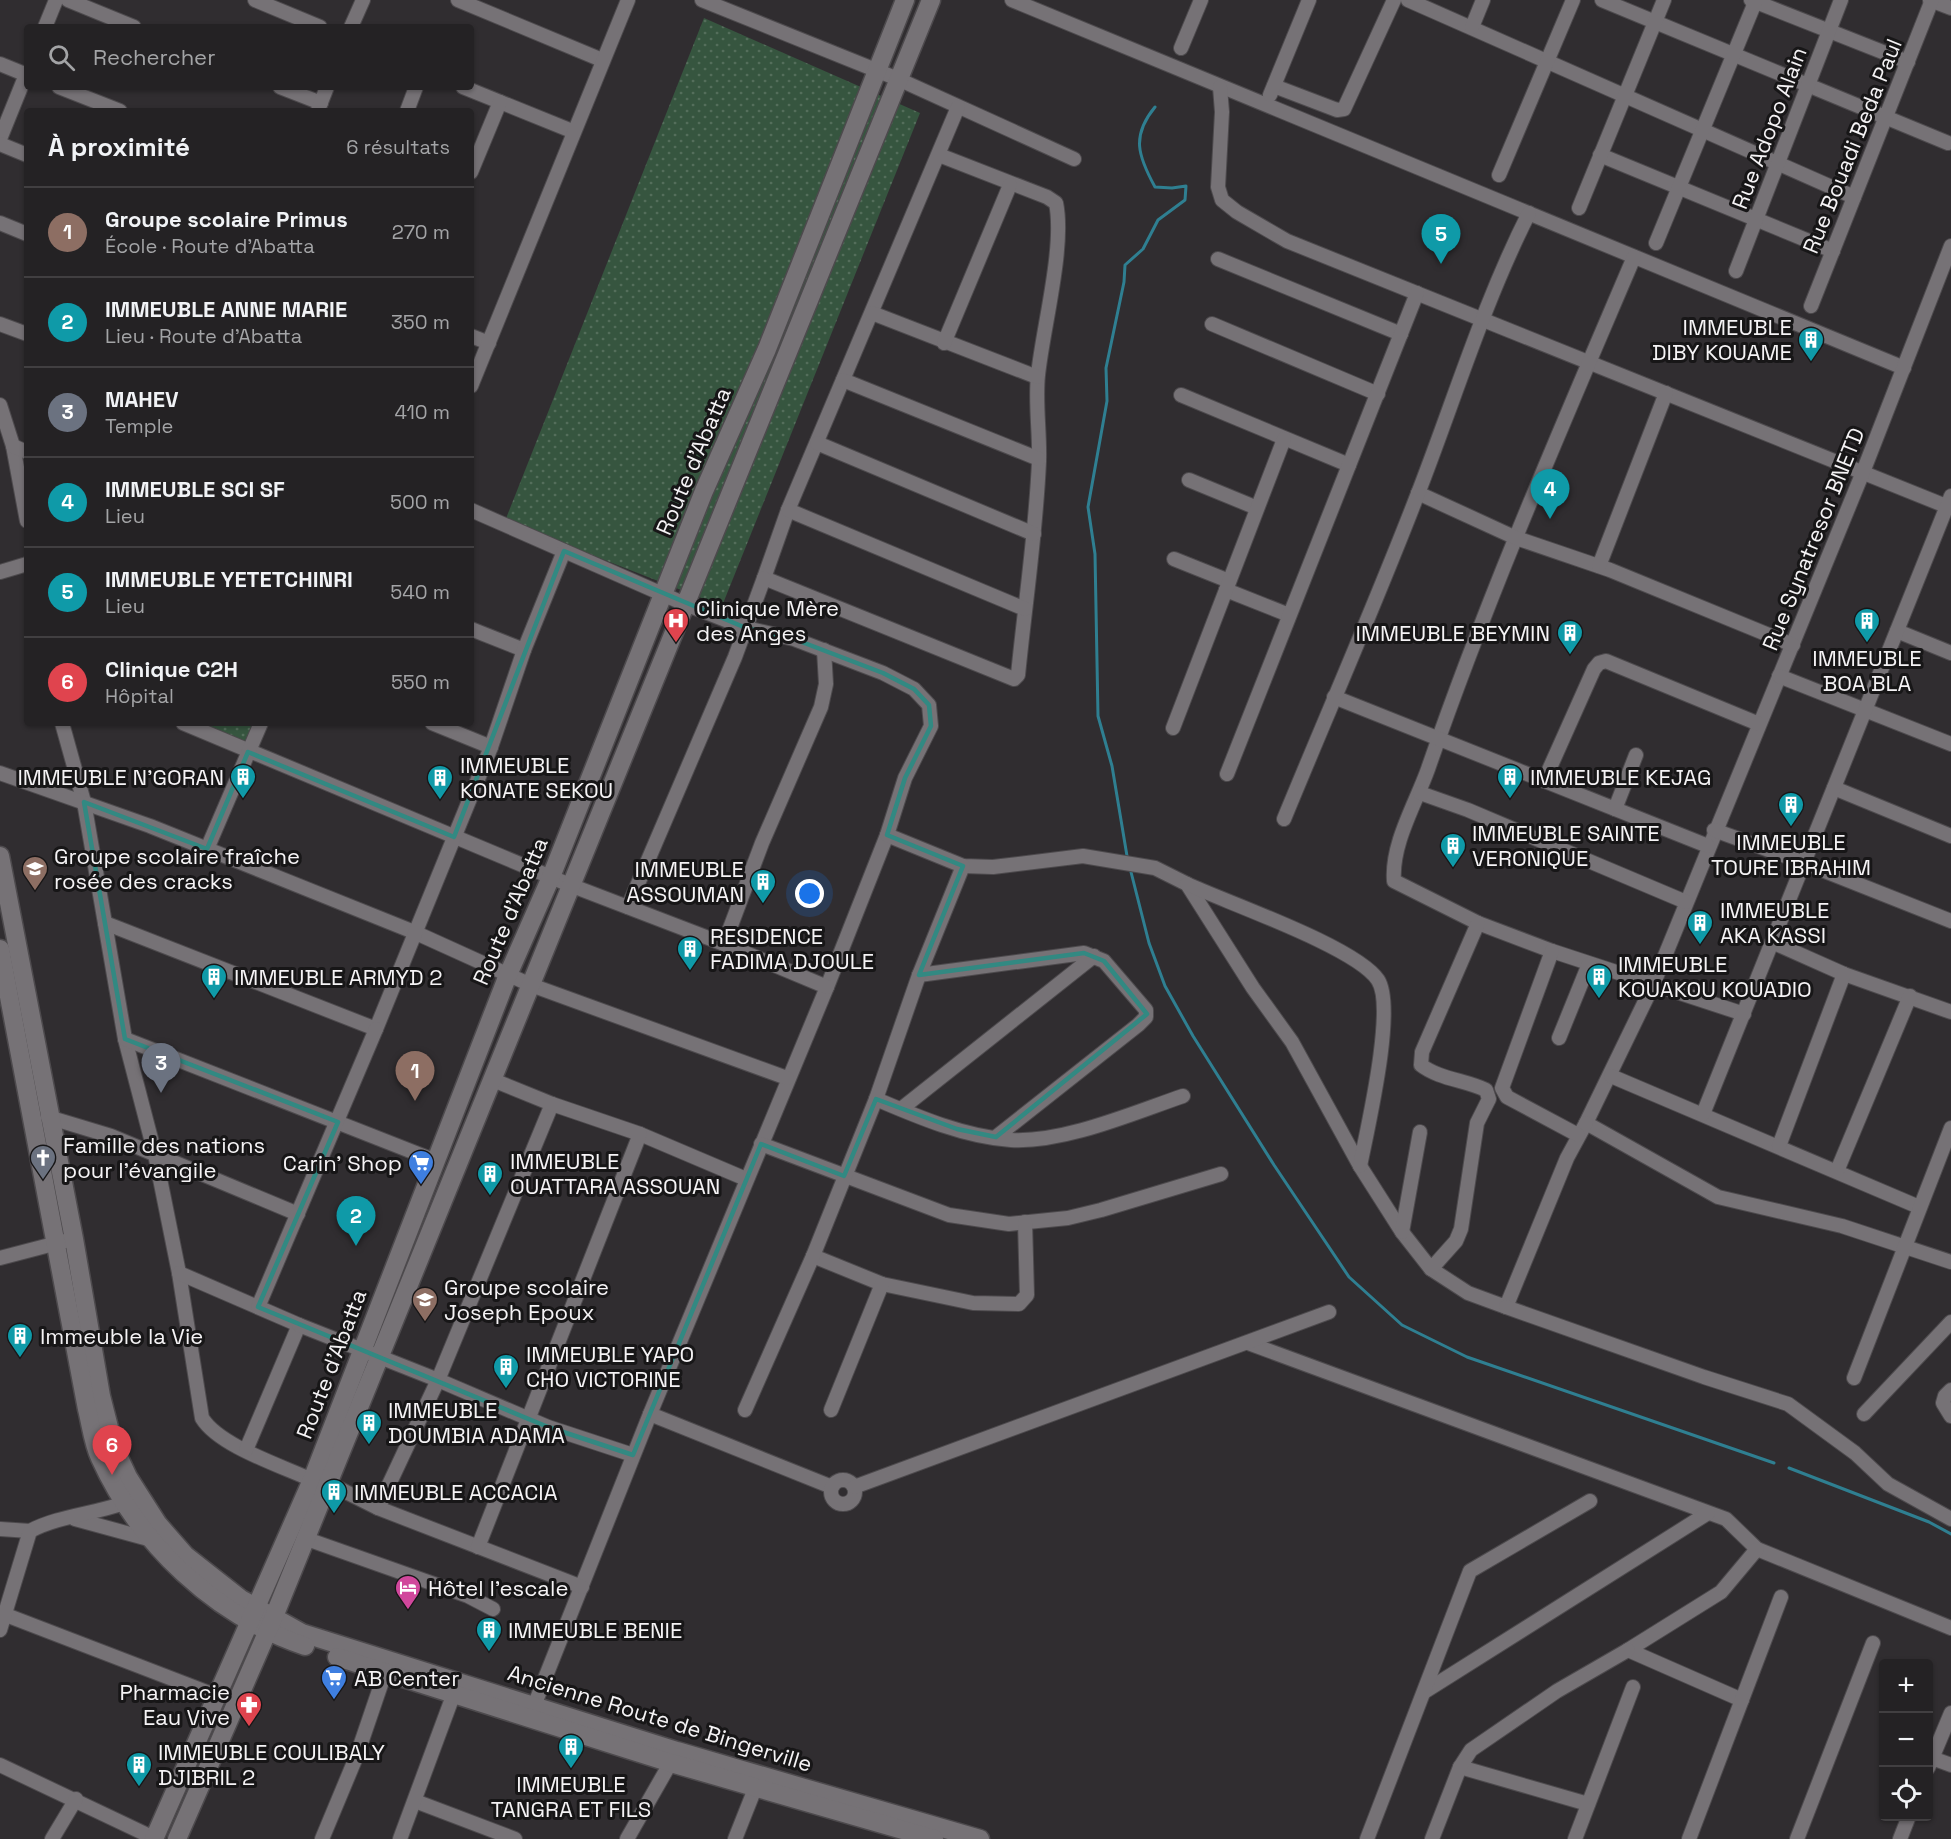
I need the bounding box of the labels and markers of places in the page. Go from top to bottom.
pin: 5 [1422,214,1460,264]
place label: IMMEUBLE DIBY KOUAME [1652,313,1792,366]
building icon: IMMEUBLE DIBY KOUAME [1796,325,1826,363]
pin: 4 [1530,470,1570,519]
place label: Clinique Mère des Anges [696,594,839,647]
hospital icon: Clinique Mère des Anges [661,606,691,644]
building icon: IMMEUBLE BOA BLA [1852,606,1882,644]
building icon: IMMEUBLE BEYMIN [1555,618,1585,656]
place label: IMMEUBLE BEYMIN [1356,619,1550,647]
place label: IMMEUBLE BOA BLA [1812,644,1922,697]
place label: IMMEUBLE KONATE SEKOU [460,751,613,804]
building icon: IMMEUBLE N'GORAN [228,762,258,800]
building icon: IMMEUBLE KEJAG [1495,762,1525,800]
place label: IMMEUBLE N'GORAN [17,763,224,791]
building icon: IMMEUBLE KONATE SEKOU [425,763,455,801]
place label: IMMEUBLE KEJAG [1530,763,1711,791]
building icon: IMMEUBLE TOURE IBRAHIM [1776,790,1806,828]
place label: IMMEUBLE SAINTE VERONIQUE [1472,819,1660,872]
place label: IMMEUBLE TOURE IBRAHIM [1711,828,1871,881]
building icon: IMMEUBLE SAINTE VERONIQUE [1438,831,1468,869]
place label: Groupe scolaire fraîche rosée des cracks [54,842,300,895]
school or university icon: Groupe scolaire fraîche rosée des cracks [20,854,50,892]
place label: IMMEUBLE ASSOUMAN [626,855,744,908]
building icon: IMMEUBLE ASSOUMAN [748,867,778,905]
place label: IMMEUBLE AKA KASSI [1720,896,1829,949]
building icon: IMMEUBLE AKA KASSI [1685,908,1715,946]
place label: RESIDENCE FADIMA DJOULE [710,922,874,975]
building icon: RESIDENCE FADIMA DJOULE [675,934,705,972]
place label: IMMEUBLE KOUAKOU KOUADIO [1618,950,1812,1003]
building icon: IMMEUBLE ARMYD 2 [199,962,229,1000]
building icon: IMMEUBLE KOUAKOU KOUADIO [1584,962,1614,1000]
place label: IMMEUBLE ARMYD 2 [234,963,442,991]
pin: 3 [142,1044,180,1093]
pin: 1 [396,1052,434,1101]
place label: Famille des nations pour l'évangile [63,1131,265,1184]
church icon: Famille des nations pour l'évangile [28,1143,58,1181]
place label: IMMEUBLE OUATTARA ASSOUAN [510,1147,720,1200]
supermarket icon: Carin' Shop [406,1148,436,1186]
place label: Carin' Shop [283,1149,402,1177]
building icon: IMMEUBLE OUATTARA ASSOUAN [475,1159,505,1197]
pin: 2 [336,1196,376,1246]
place label: Groupe scolaire Joseph Epoux [444,1273,609,1326]
school or university icon: Groupe scolaire Joseph Epoux [410,1285,440,1323]
building icon: Immeuble la Vie [5,1321,35,1359]
place label: Immeuble la Vie [40,1322,203,1350]
place label: IMMEUBLE YAPO CHO VICTORINE [526,1340,694,1393]
building icon: IMMEUBLE YAPO CHO VICTORINE [491,1352,521,1390]
place label: IMMEUBLE DOUMBIA ADAMA [388,1396,565,1449]
building icon: IMMEUBLE DOUMBIA ADAMA [354,1408,384,1446]
pin: 6 [92,1426,132,1475]
building icon: IMMEUBLE ACCACIA [319,1477,349,1515]
place label: IMMEUBLE ACCACIA [354,1478,558,1506]
hotel icon: Hôtel l'escale [393,1573,423,1611]
place label: Hôtel l'escale [428,1574,568,1602]
building icon: IMMEUBLE BENIE [474,1615,504,1653]
place label: IMMEUBLE BENIE [508,1616,682,1644]
supermarket icon: AB Center [319,1663,349,1701]
place label: AB Center [354,1664,459,1692]
place label: Pharmacie Eau Vive [120,1678,230,1731]
pharmacy icon: Pharmacie Eau Vive [234,1690,264,1728]
building icon: IMMEUBLE TANGRA ET FILS [556,1732,586,1770]
place label: IMMEUBLE COULIBALY DJIBRIL 2 [158,1738,386,1791]
building icon: IMMEUBLE COULIBALY DJIBRIL 2 [124,1750,154,1788]
place label: IMMEUBLE TANGRA ET FILS [491,1770,651,1823]

